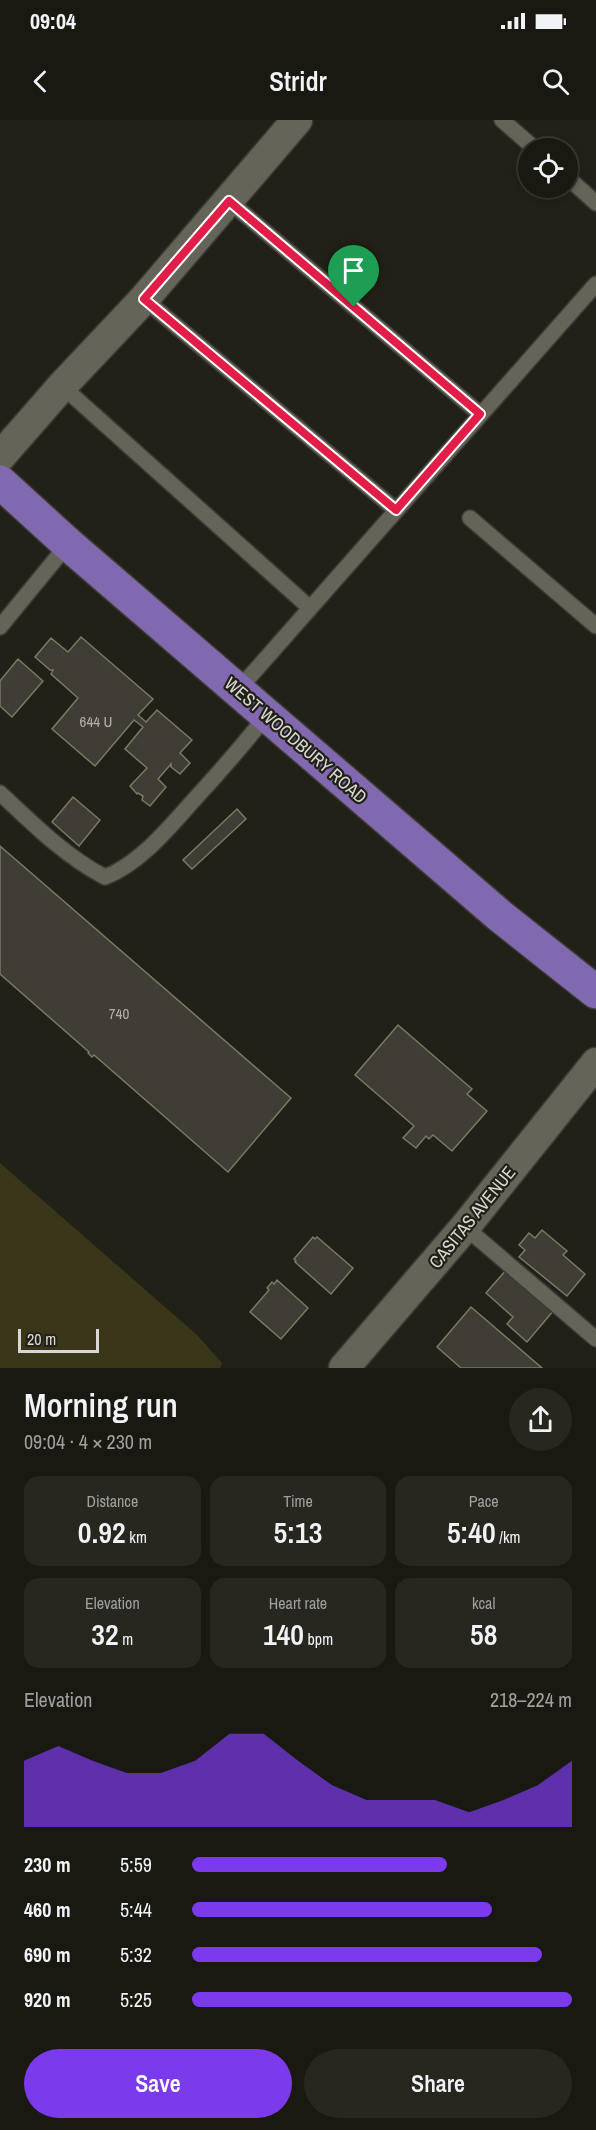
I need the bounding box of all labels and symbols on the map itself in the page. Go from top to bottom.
pin [328,245,379,307]
street label: WEST WOODBURY ROAD [219,671,373,809]
house number: 644 U [80,711,112,732]
house number: 740 [109,1003,129,1024]
street label: CASITAS AVENUE [423,1161,521,1273]
scale bar [18,1326,99,1354]

